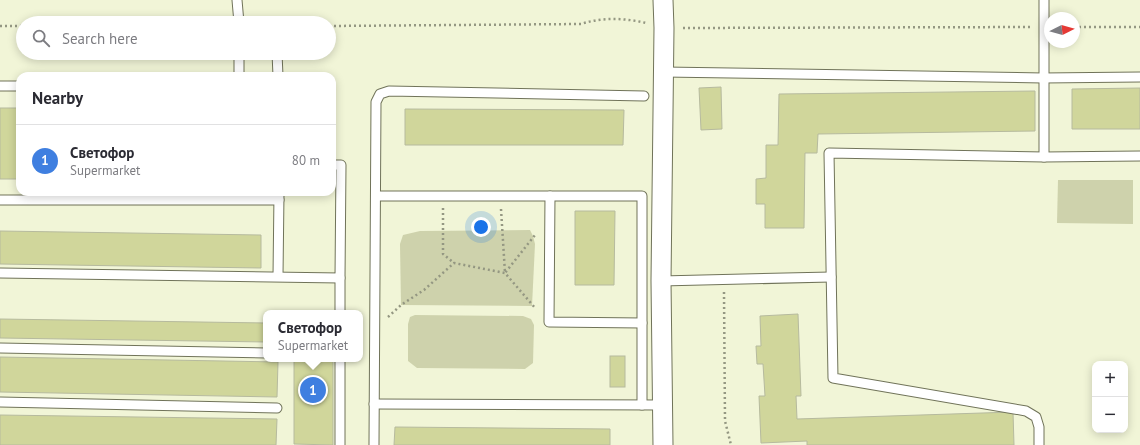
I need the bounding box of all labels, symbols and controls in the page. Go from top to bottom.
north arrow [1044,12,1080,48]
search box [16,16,336,60]
icon: search [30,27,52,49]
text: Search here [62,29,138,48]
text: Nearby [32,87,83,109]
text: Светофор [70,143,134,162]
text: 1 [41,152,49,169]
text: 80 m [292,152,320,169]
text: Supermarket [70,162,140,179]
your location [471,217,491,237]
popup [263,310,363,362]
text: Светофор [278,318,342,337]
text: Supermarket [278,337,348,354]
map controls [1092,361,1128,433]
button: + [1092,361,1128,397]
pin: 1 [300,375,326,405]
button: − [1092,397,1128,433]

